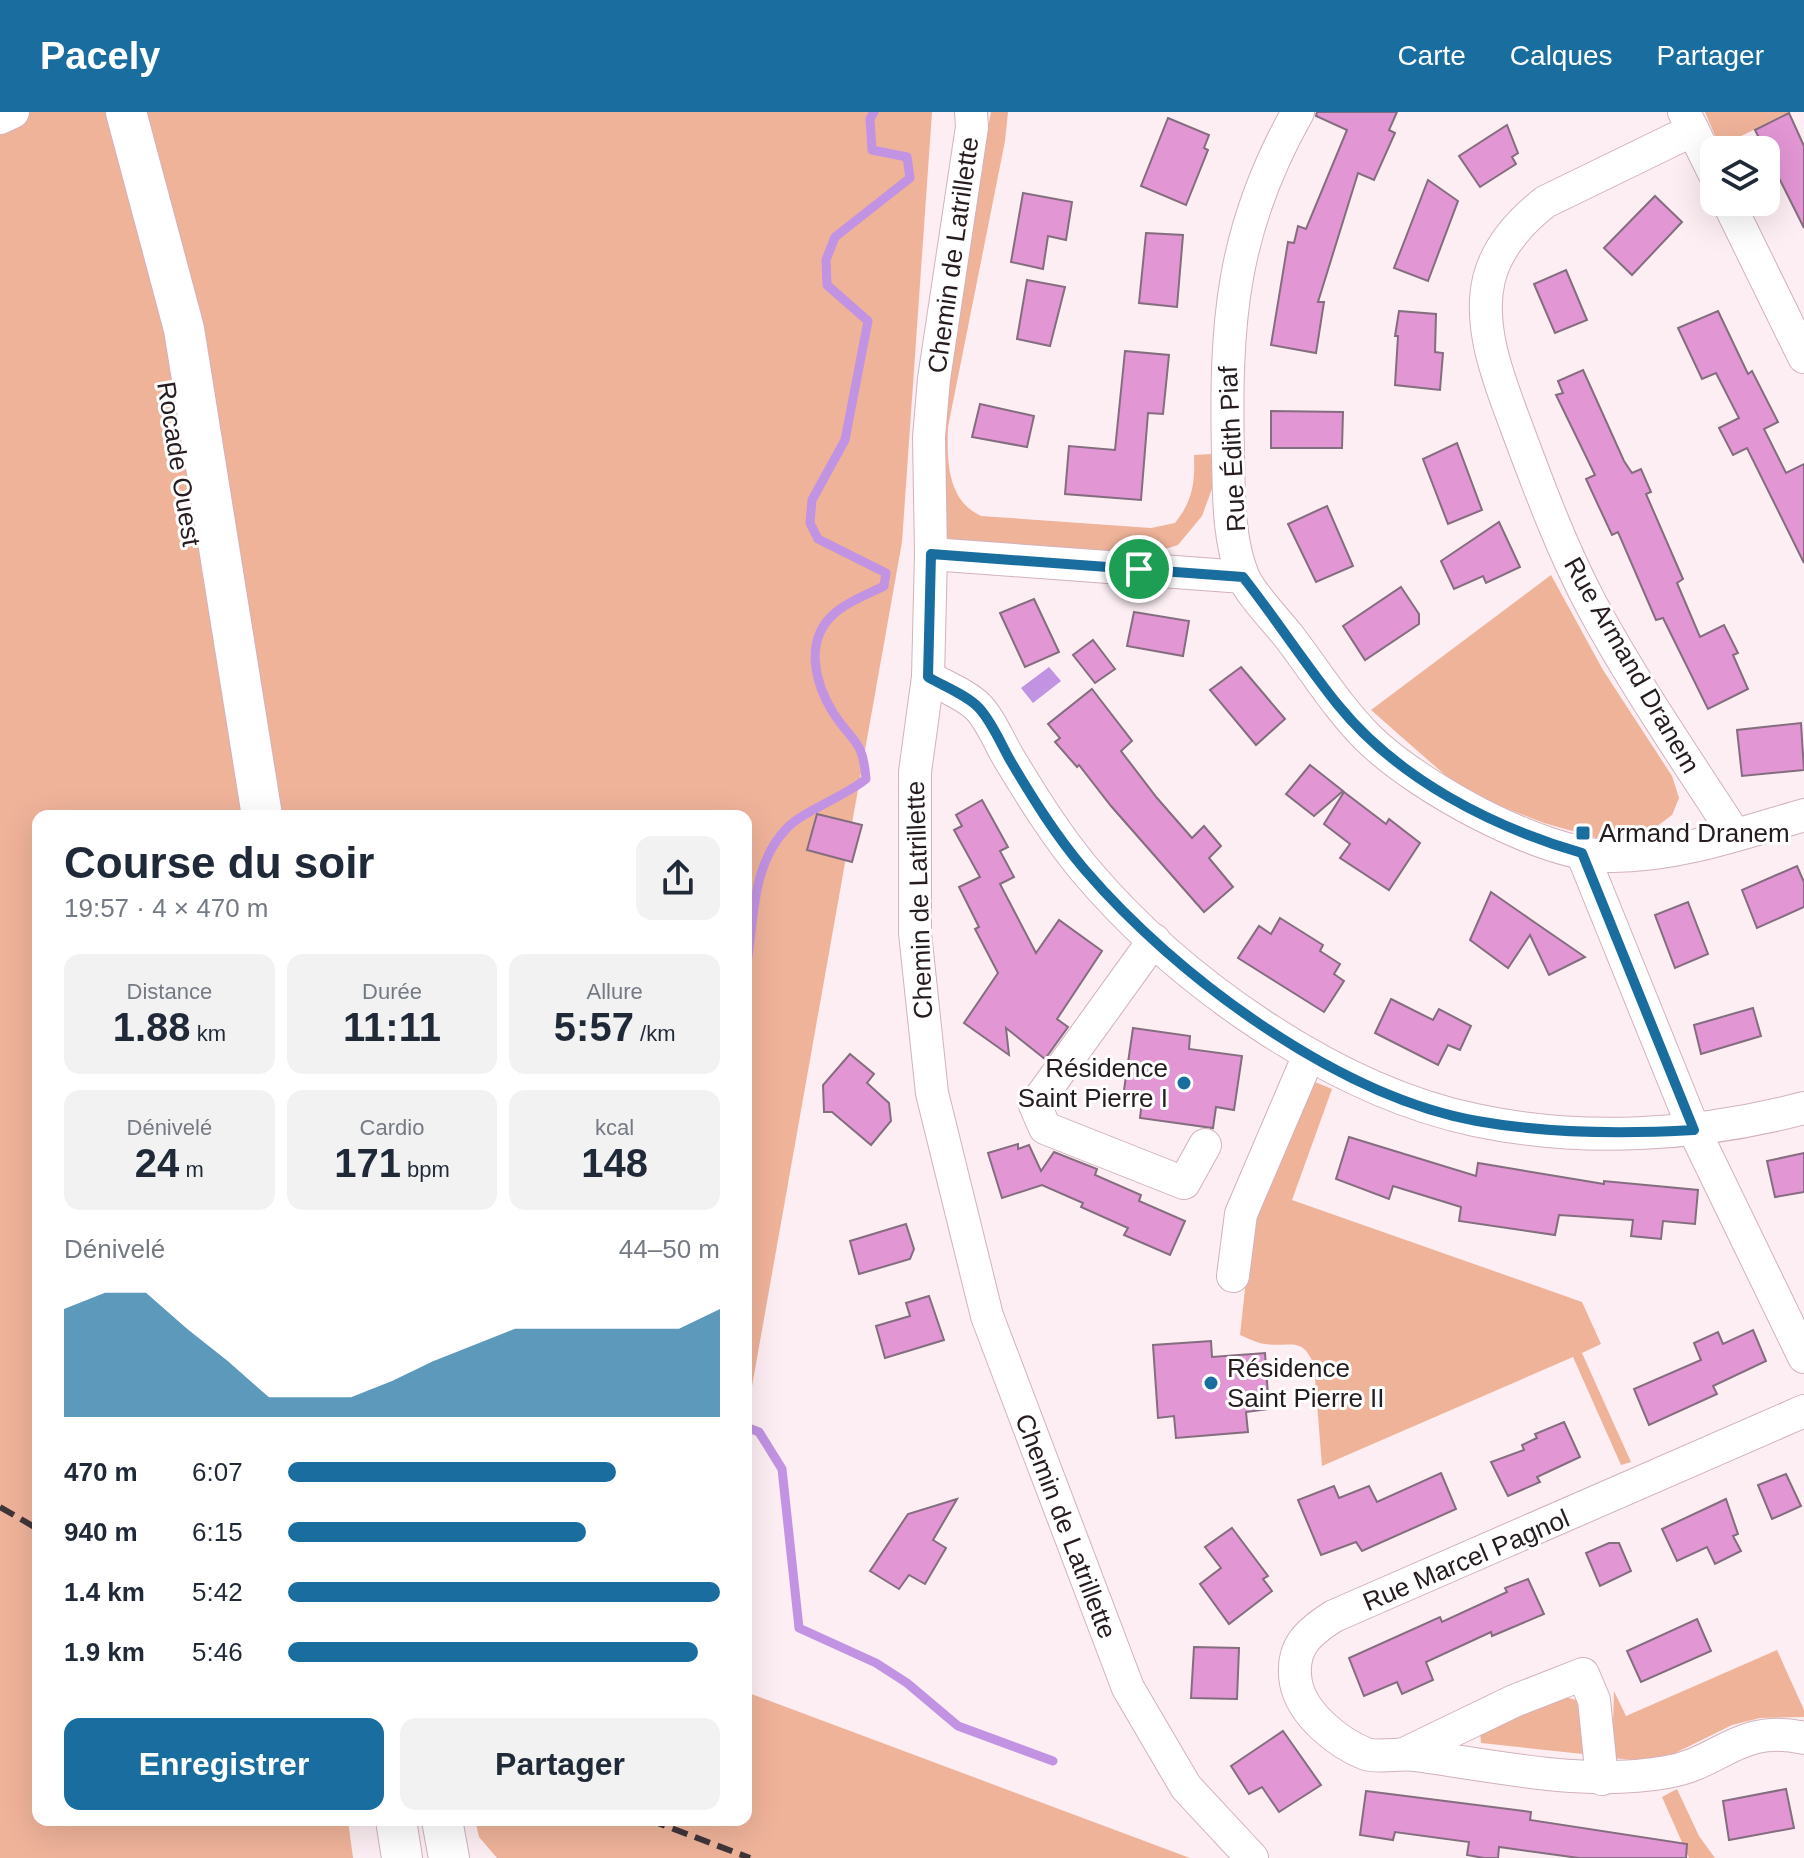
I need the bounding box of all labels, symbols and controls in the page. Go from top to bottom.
text: Pacely [40,35,160,77]
text: Carte [1397,40,1466,71]
text: Calques [1510,40,1613,71]
text: Partager [1657,40,1764,71]
street label: Chemin de Latrillette [922,135,984,375]
map controls [1700,136,1780,216]
button: layers [1700,136,1780,216]
street label: Rue Édith Piaf [1213,364,1251,533]
street label: Rocade Ouest [151,380,207,549]
pin [1105,535,1173,603]
icon: arrive [1117,547,1161,591]
street label: Rue Armand Dranem [1558,552,1706,778]
street label: Chemin de Latrillette [900,780,938,1020]
place label: Armand Dranem [1599,818,1790,848]
marker: Armand Dranem [1574,824,1592,842]
button: share [636,836,720,920]
text: Course du soir [64,838,375,887]
text: 19:57 · 4 × 470 m [64,893,269,923]
text: Distance [127,979,212,1004]
text: Durée [362,979,422,1004]
text: Allure [587,979,643,1004]
text: 1.88 [113,1005,191,1049]
text: 11:11 [343,1005,441,1049]
text: 5:57 [554,1005,634,1049]
text: km [191,1021,226,1046]
text: /km [634,1021,675,1046]
place label: Résidence Saint Pierre I [1018,1053,1168,1113]
marker: Résidence Saint Pierre I [1175,1074,1193,1092]
text: Dénivelé [127,1115,212,1140]
text: Cardio [360,1115,424,1140]
text: kcal [595,1115,634,1140]
text: 24 [135,1141,179,1185]
text: 171 [334,1141,401,1185]
text: 148 [581,1141,648,1185]
text: m [179,1157,204,1182]
text: bpm [401,1157,450,1182]
text: Dénivelé [64,1234,165,1264]
text: 44–50 m [619,1234,720,1264]
place label: Résidence Saint Pierre II [1227,1353,1385,1413]
marker: Résidence Saint Pierre II [1202,1374,1220,1392]
street label: Chemin de Latrillette [1009,1409,1123,1643]
text: 470 m [64,1457,138,1487]
text: 6:07 [192,1457,243,1487]
street label: Rue Marcel Pagnol [1358,1503,1574,1617]
text: 940 m [64,1517,138,1547]
text: 6:15 [192,1517,243,1547]
text: 1.4 km [64,1577,145,1607]
text: 5:42 [192,1577,243,1607]
text: 1.9 km [64,1637,145,1667]
text: 5:46 [192,1637,243,1667]
button: Enregistrer [64,1718,384,1810]
button: Partager [400,1718,720,1810]

